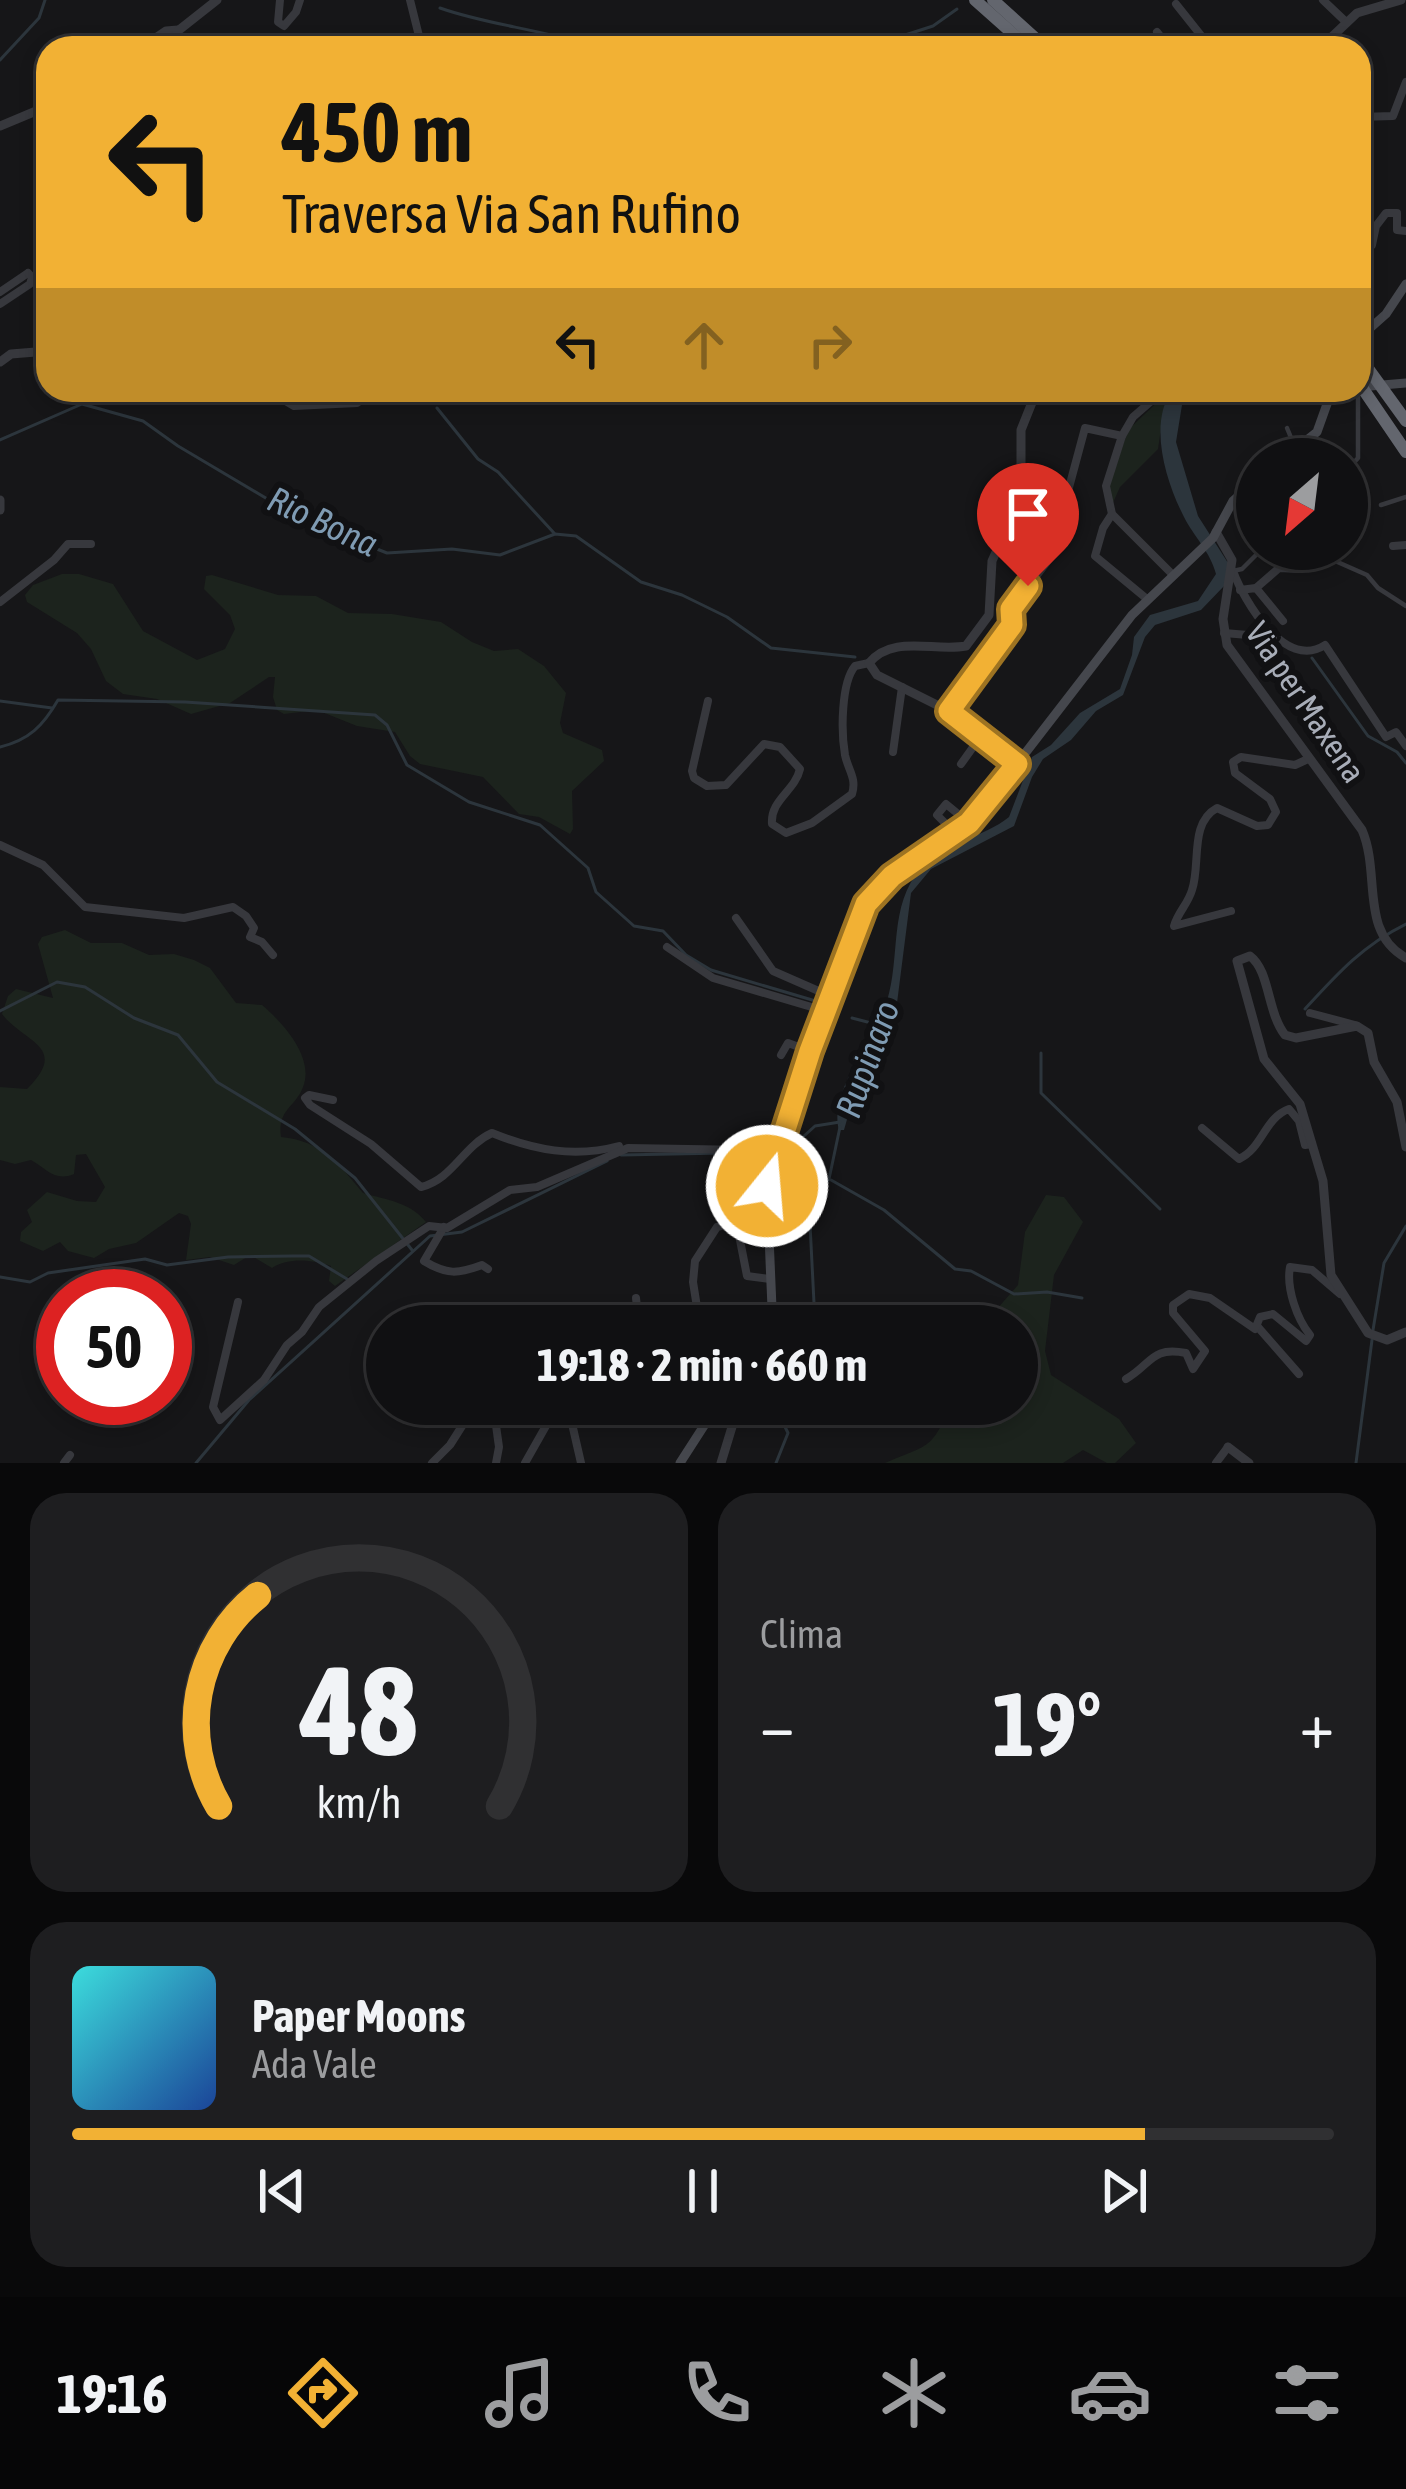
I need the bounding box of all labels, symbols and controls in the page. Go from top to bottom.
icon: left [84,84,240,240]
text: 450 m [282,84,472,180]
text: Traversa Via San Rufino [282,183,741,244]
icon: left [545,312,611,378]
icon: ahead [671,312,737,378]
icon: right [797,312,863,378]
north arrow [1236,438,1368,570]
map controls [1236,438,1368,570]
pin [977,463,1079,586]
water label: Rio Bona [261,477,385,565]
icon: arrive [995,481,1061,547]
street label: Via per Maxena [1238,615,1374,789]
water label: Rupinaro [827,995,907,1123]
position arrow [704,1123,830,1249]
speed limit sign: 50 [36,1269,192,1425]
text: 19:18 · 2 min · 660 m [537,1339,867,1391]
text: Clima [760,1612,843,1656]
text: 48 [299,1638,418,1781]
text: 19° [992,1672,1102,1775]
text: − [760,1686,794,1762]
text: + [1300,1686,1334,1762]
text: km/h [316,1777,402,1826]
text: Paper Moons [252,1990,465,2042]
text: Ada Vale [252,2042,377,2086]
icon: previous [249,2158,315,2224]
icon: pause [670,2158,736,2224]
icon: next [1091,2158,1157,2224]
icon: directions [281,2351,365,2435]
icon: music [478,2351,562,2435]
icon: phone [675,2351,759,2435]
icon: climate [872,2351,956,2435]
icon: car [1068,2351,1152,2435]
icon: filters [1265,2351,1349,2435]
text: 19:16 [56,2363,168,2424]

